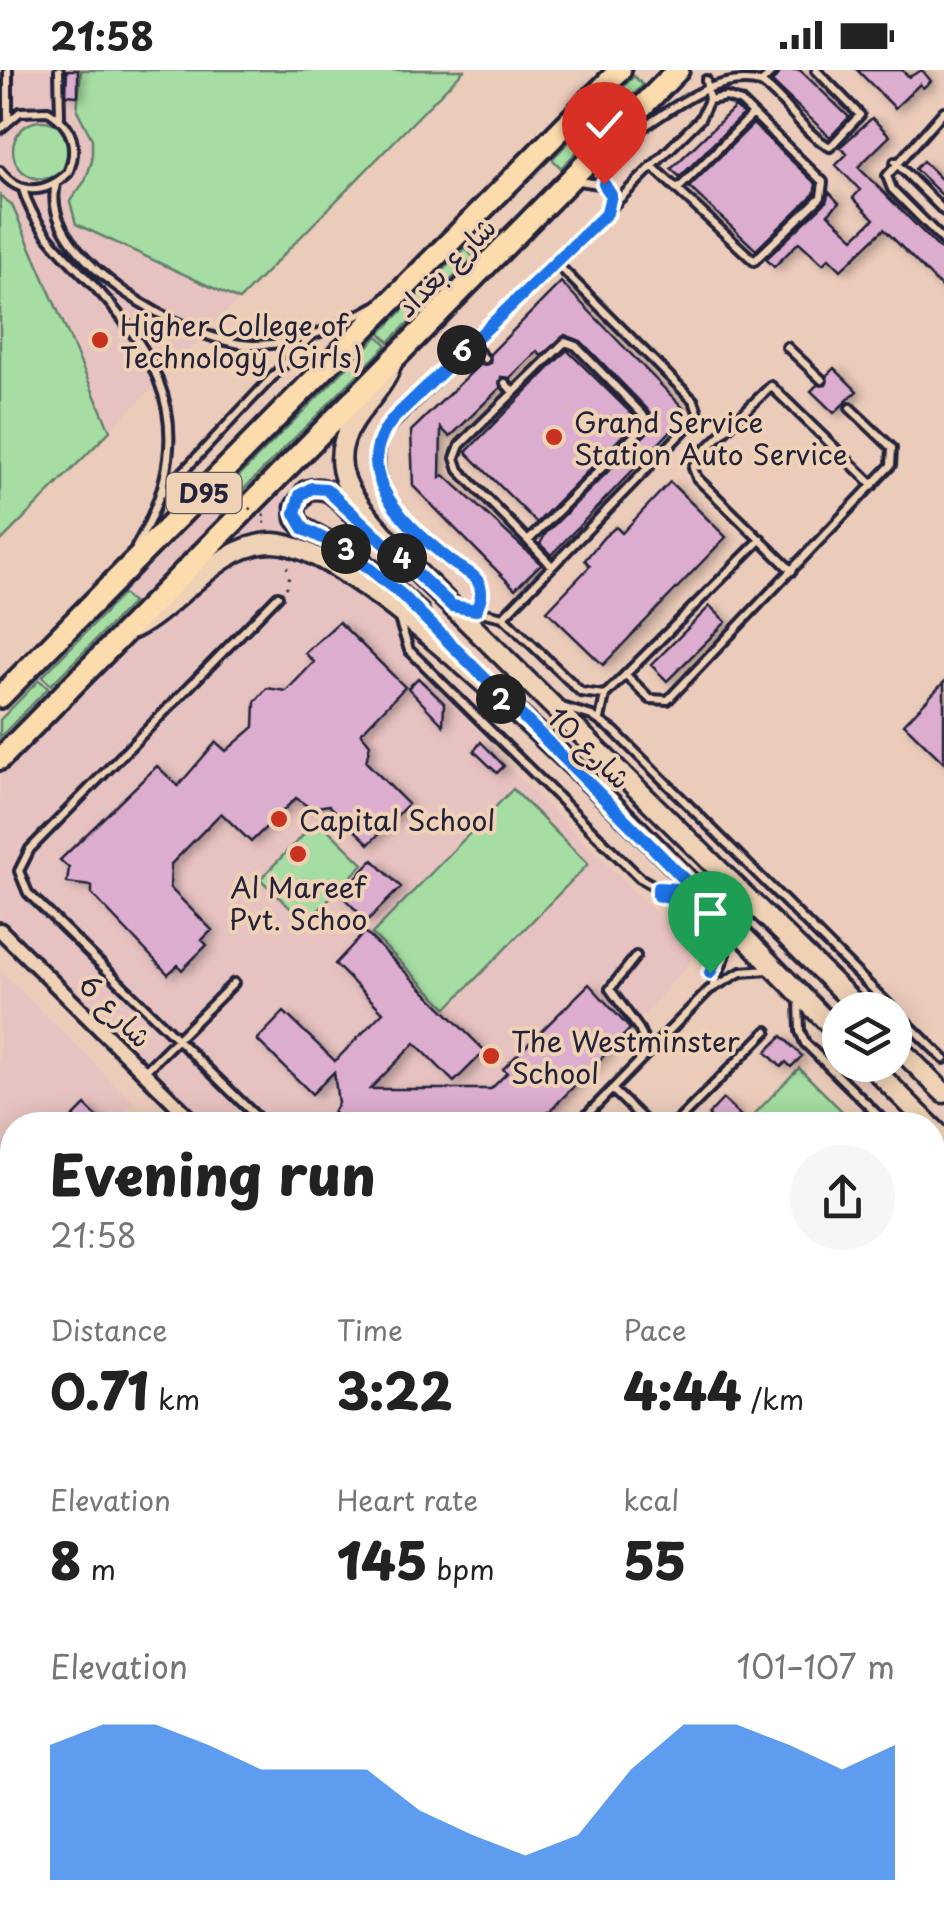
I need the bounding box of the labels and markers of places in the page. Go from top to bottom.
pin [562,82,647,185]
place label: Higher College of Technology (Girls) [120,303,363,378]
pin: 6 [437,325,487,375]
marker: Higher College of Technology (Girls) [89,329,111,351]
place label: Grand Service Station Auto Service [574,400,848,475]
marker: Grand Service Station Auto Service [543,426,565,448]
pin: 3 [321,524,371,574]
pin: 4 [377,533,427,583]
pin: 2 [476,674,526,724]
place label: Capital School [299,798,495,841]
marker: Capital School [268,808,290,830]
marker: Al Mareef Pvt. Schoo [287,843,309,865]
place label: Al Mareef Pvt. Schoo [229,865,368,940]
pin [668,871,753,974]
place label: The Westminster School [511,1019,740,1094]
marker: The Westminster School [480,1045,502,1067]

